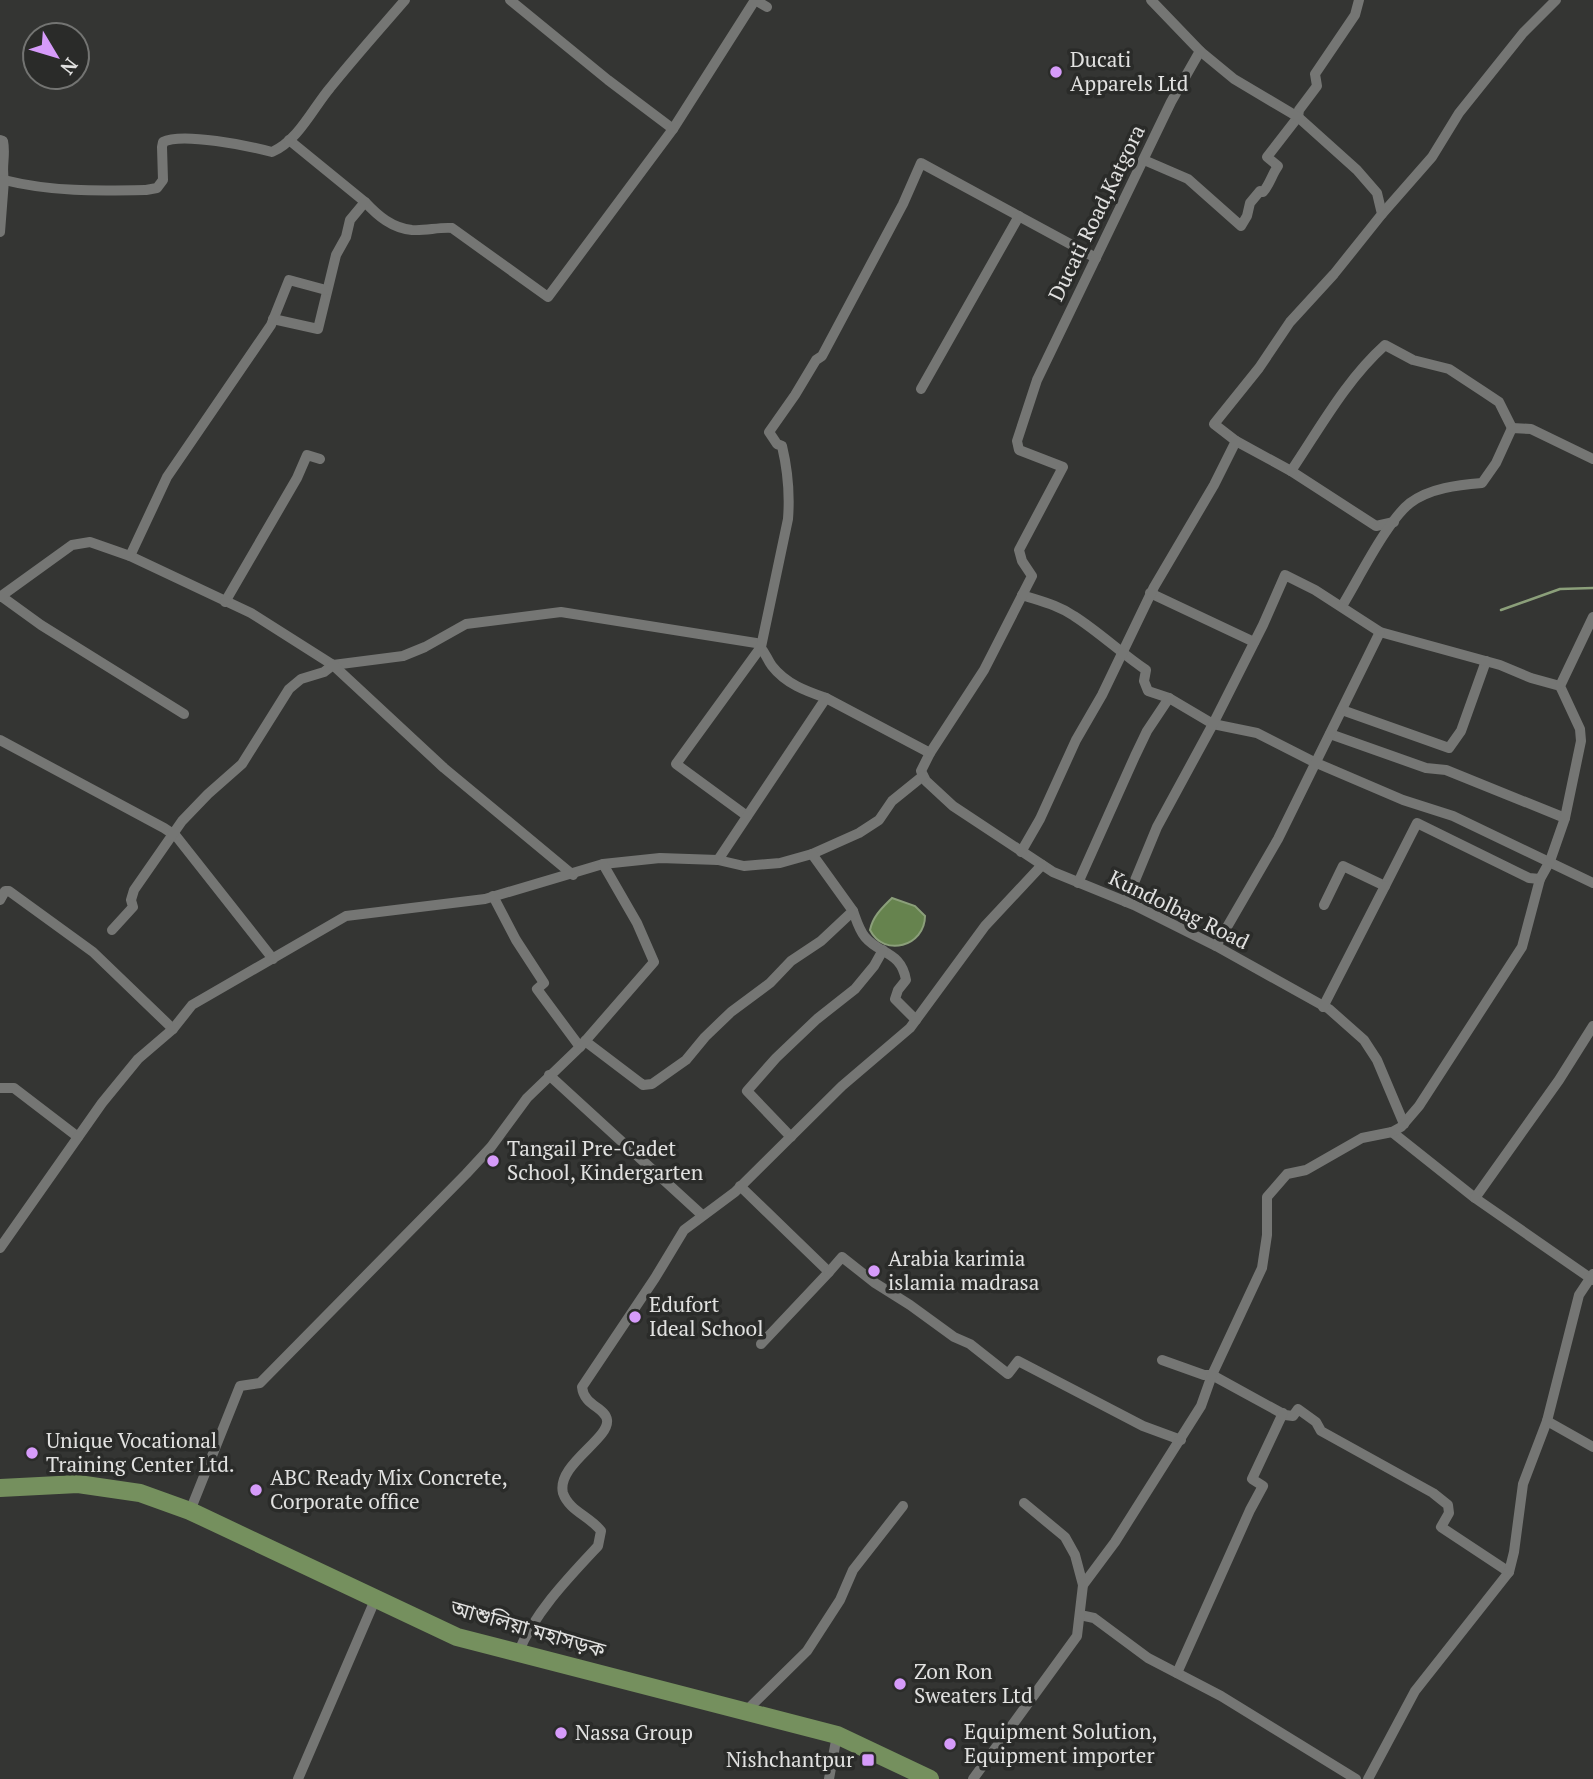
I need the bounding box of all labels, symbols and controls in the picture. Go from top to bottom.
north arrow [21,21,91,91]
place label: Ducati Apparels Ltd [1070,45,1189,97]
text: N [55,53,84,81]
marker: Ducati Apparels Ltd [1048,64,1064,80]
street label: Ducati Road,Katgora [1041,120,1151,305]
street label: Kundolbag Road [1105,863,1255,955]
place label: Tangail Pre-Cadet School, Kindergarten [507,1134,704,1186]
marker: Tangail Pre-Cadet School, Kindergarten [485,1153,501,1169]
place label: Arabia karimia islamia madrasa [888,1244,1040,1296]
marker: Arabia karimia islamia madrasa [866,1263,882,1279]
place label: Edufort Ideal School [649,1290,764,1342]
marker: Edufort Ideal School [627,1309,643,1325]
place label: Unique Vocational Training Center Ltd. [46,1426,235,1478]
marker: Unique Vocational Training Center Ltd. [24,1445,40,1461]
place label: ABC Ready Mix Concrete, Corporate office [270,1463,508,1515]
marker: ABC Ready Mix Concrete, Corporate office [248,1482,264,1498]
street label: আশুলিয়া মহাসড়ক [447,1592,610,1664]
place label: Zon Ron Sweaters Ltd [914,1657,1033,1709]
marker: Zon Ron Sweaters Ltd [892,1676,908,1692]
place label: Equipment Solution, Equipment importer [964,1717,1157,1769]
place label: Nassa Group [575,1718,693,1746]
marker: Nassa Group [553,1725,569,1741]
marker: Equipment Solution, Equipment importer [942,1736,958,1752]
place label: Nishchantpur [726,1745,854,1773]
marker: Nishchantpur [860,1752,876,1768]

